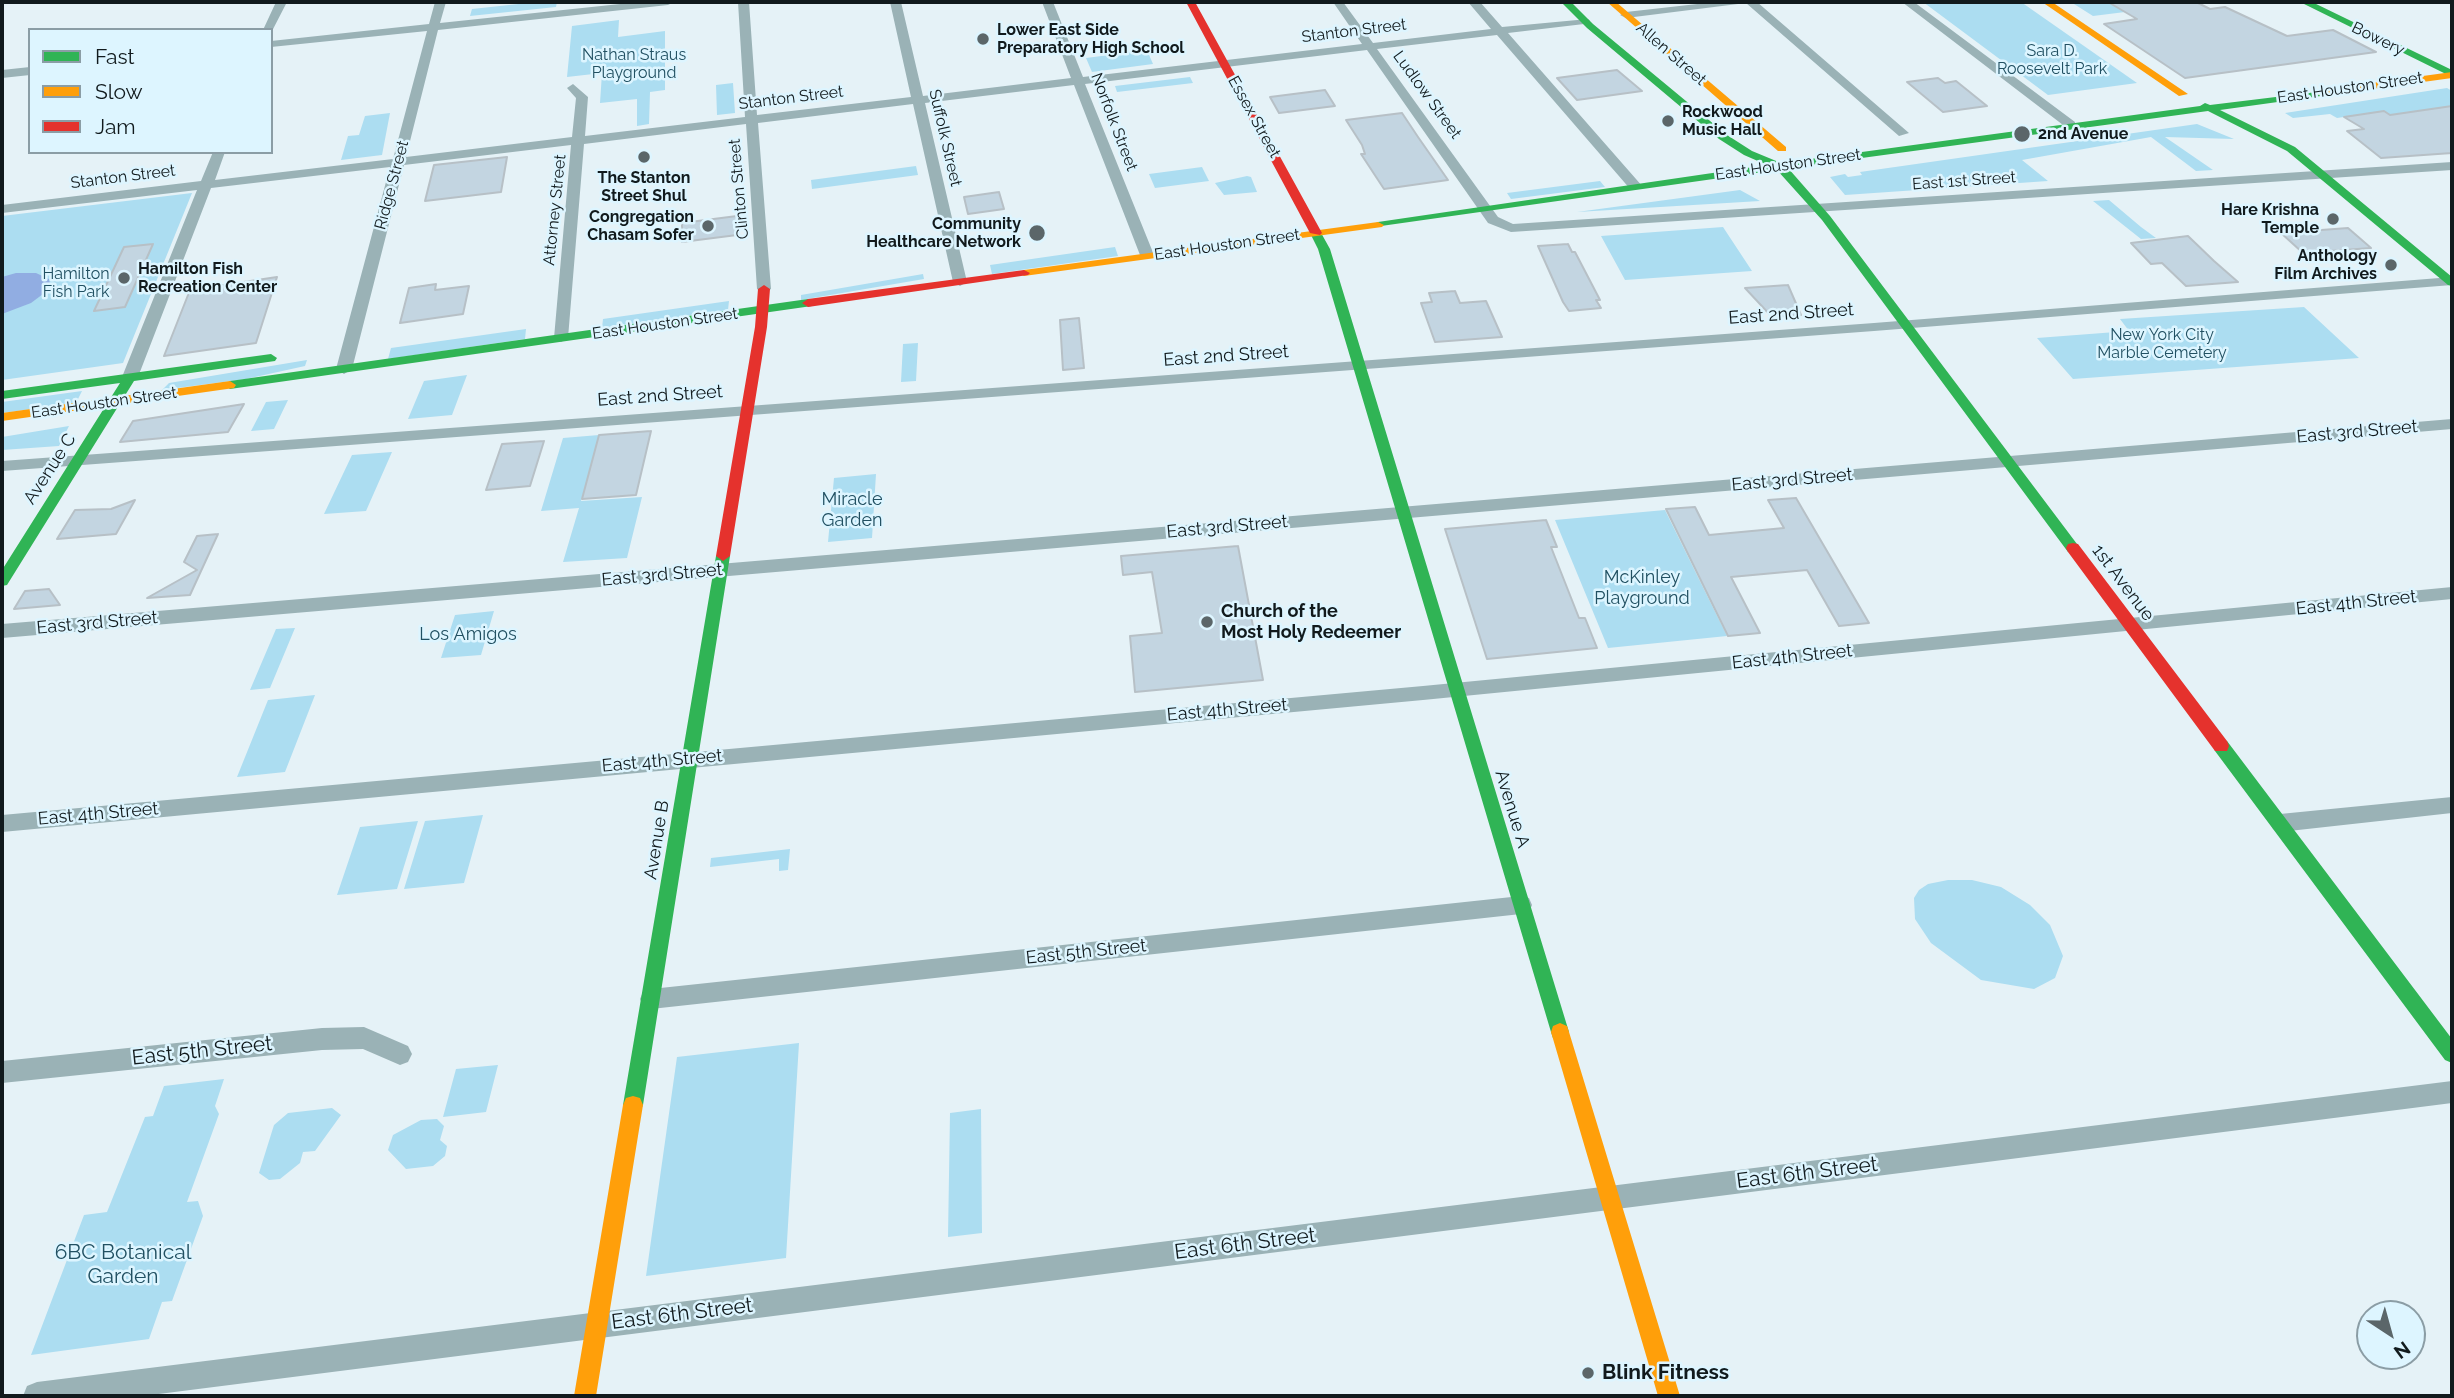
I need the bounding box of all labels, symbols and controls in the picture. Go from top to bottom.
street label: Stanton Street [1301,15,1407,47]
street label: Allen Street [1632,18,1710,90]
street label: Bowery [2349,18,2407,60]
place label: Lower East Side Preparatory High School [997,20,1184,58]
legend [28,28,273,154]
marker: Lower East Side Preparatory High School [975,31,991,47]
park label: Sara D. Roosevelt Park [1997,41,2107,79]
text: Fast [95,44,135,69]
park label: Nathan Straus Playground [582,45,686,83]
street label: Ludlow Street [1389,47,1465,143]
street label: East Houston Street [2276,68,2424,108]
street label: Norfolk Street [1087,70,1141,174]
street label: Essex Street [1224,73,1284,161]
text: Slow [95,79,143,104]
street label: Stanton Street [738,82,844,114]
street label: Suffolk Street [925,88,965,188]
place label: Rockwood Music Hall [1682,102,1763,140]
marker: Rockwood Music Hall [1660,113,1676,129]
text: Jam [95,114,136,139]
marker: 2nd Avenue [2012,124,2032,144]
place label: 2nd Avenue [2038,124,2128,144]
street label: Ridge Street [371,138,413,232]
street label: Clinton Street [725,138,753,240]
street label: East Houston Street [1714,145,1862,185]
marker: The Stanton Street Shul [636,149,652,165]
street label: Attorney Street [540,153,570,267]
street label: Stanton Street [70,161,176,193]
place label: The Stanton Street Shul [598,168,690,206]
street label: East 1st Street [1911,168,2017,194]
place label: Hare Krishna Temple [2221,200,2319,238]
place label: Congregation Chasam Sofer [587,207,694,245]
marker: Hare Krishna Temple [2325,211,2341,227]
place label: Community Healthcare Network [866,214,1021,252]
marker: Congregation Chasam Sofer [700,218,716,234]
marker: Community Healthcare Network [1027,223,1047,243]
street label: East Houston Street [1153,225,1301,265]
place label: Anthology Film Archives [2274,246,2377,284]
marker: Anthology Film Archives [2383,257,2399,273]
place label: Hamilton Fish Recreation Center [138,259,277,297]
park label: Hamilton Fish Park [42,264,110,302]
marker: Hamilton Fish Recreation Center [116,270,132,286]
street label: East 2nd Street [1728,299,1854,329]
street label: East Houston Street [591,304,739,344]
park label: New York City Marble Cemetery [2097,325,2227,363]
street label: East 2nd Street [1163,341,1289,371]
street label: East 2nd Street [597,381,723,411]
street label: East Houston Street [30,383,178,423]
street label: East 3rd Street [2296,416,2418,448]
street label: Avenue C [19,430,81,508]
street label: East 3rd Street [1731,464,1853,496]
park label: Miracle Garden [821,489,883,532]
street label: East 3rd Street [1166,511,1288,543]
street label: 1st Avenue [2087,540,2159,626]
street label: East 3rd Street [601,559,723,591]
park label: McKinley Playground [1594,567,1690,610]
street label: East 4th Street [2295,586,2417,620]
place label: Church of the Most Holy Redeemer [1221,601,1401,644]
street label: East 3rd Street [36,607,158,639]
marker: Church of the Most Holy Redeemer [1199,614,1215,630]
park label: Los Amigos [419,624,517,646]
street label: East 4th Street [1731,640,1853,674]
street label: East 4th Street [1166,694,1288,726]
street label: East 4th Street [601,745,723,777]
street label: Avenue A [1490,768,1534,850]
street label: East 4th Street [37,798,159,830]
street label: Avenue B [640,799,674,881]
street label: East 5th Street [1025,935,1147,969]
street label: East 5th Street [131,1031,273,1071]
street label: East 6th Street [1735,1152,1879,1194]
street label: East 6th Street [1173,1223,1317,1265]
park label: 6BC Botanical Garden [55,1240,191,1290]
street label: East 6th Street [610,1293,754,1335]
north arrow [2356,1300,2426,1370]
text: N [2390,1337,2414,1364]
place label: Blink Fitness [1602,1360,1729,1386]
marker: Blink Fitness [1580,1365,1596,1381]

